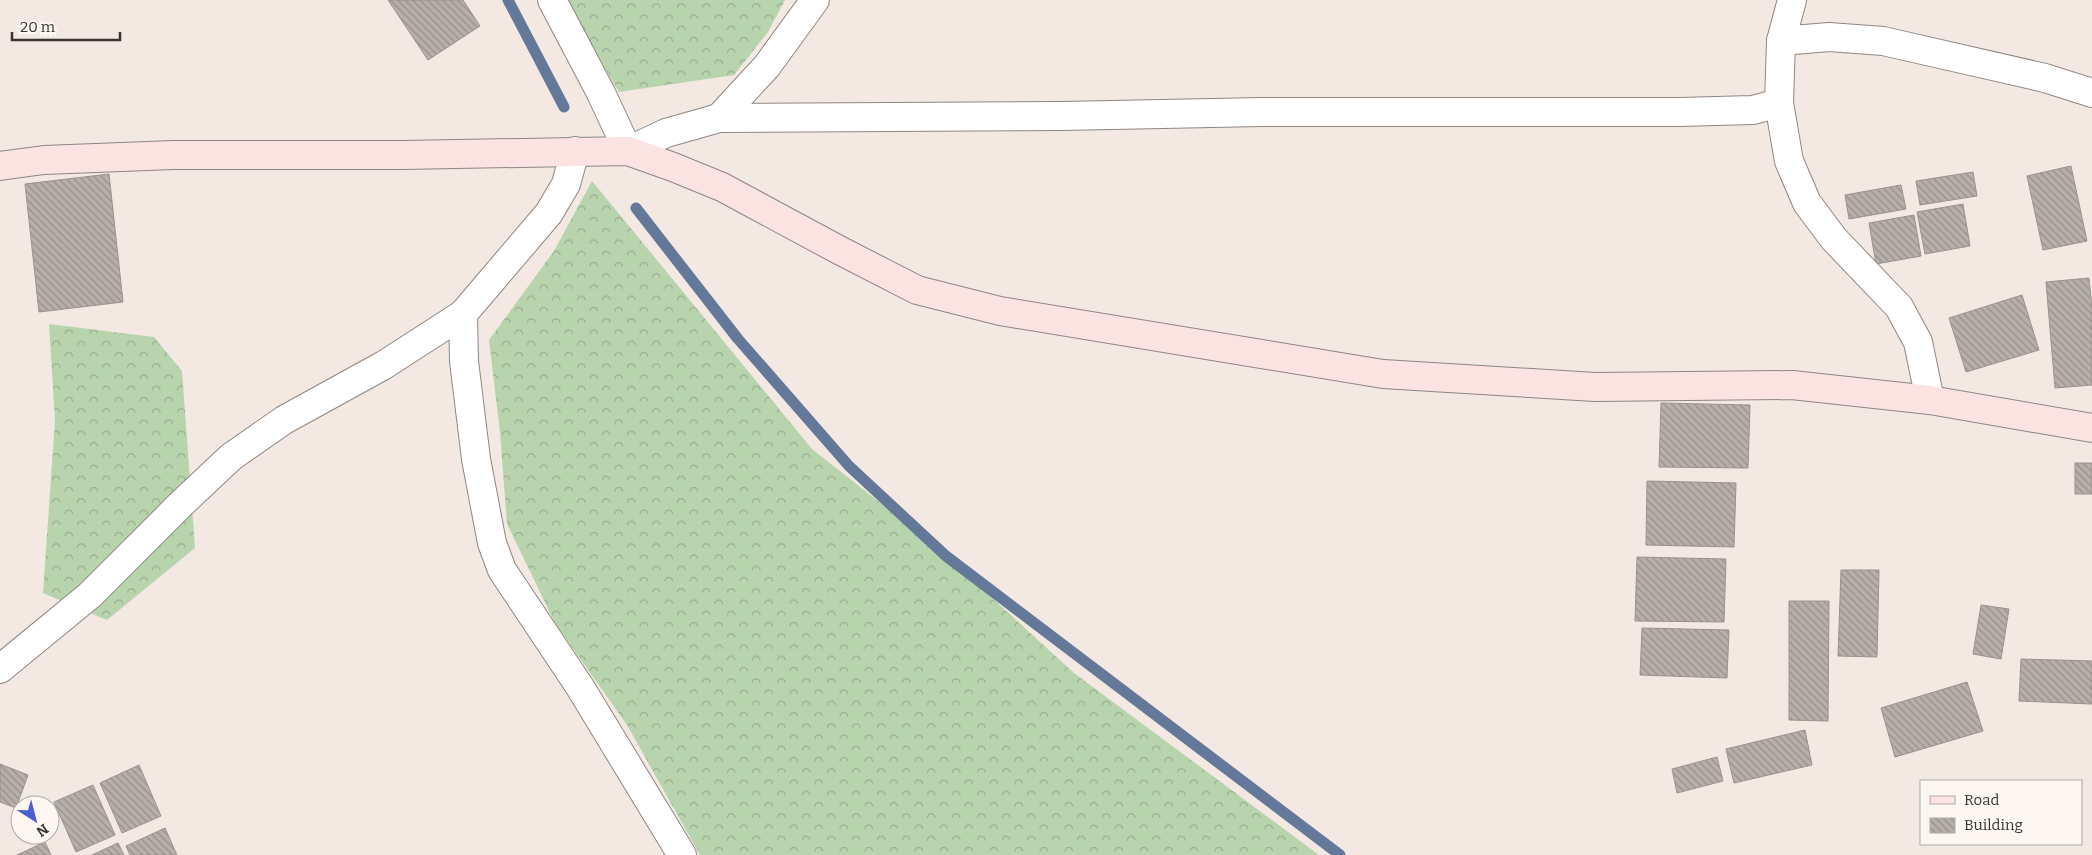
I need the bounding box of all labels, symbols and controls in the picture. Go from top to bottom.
scale bar [12,10,120,42]
text: 20 m [20,18,56,36]
legend [1920,780,2082,845]
text: Road [1964,791,1999,809]
north arrow [10,795,60,845]
text: Building [1964,816,2023,834]
text: N [33,820,52,840]

